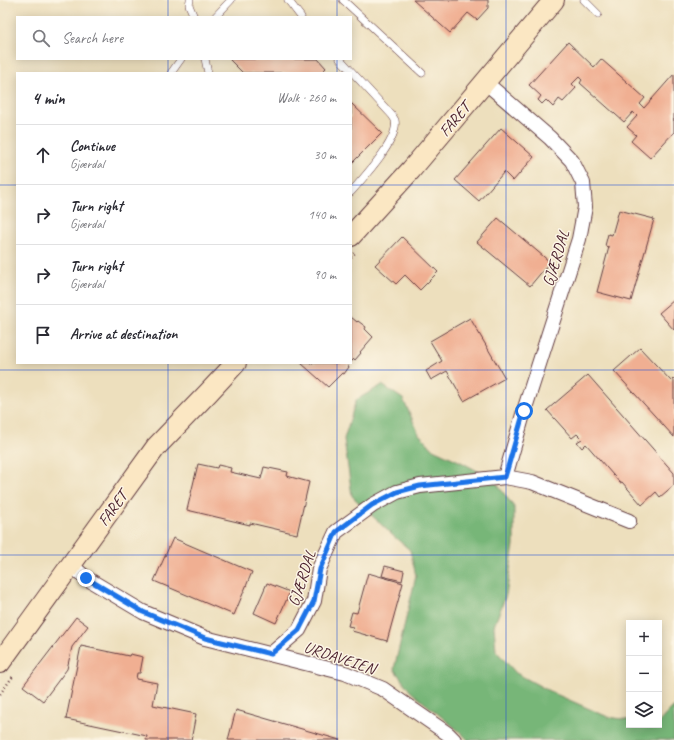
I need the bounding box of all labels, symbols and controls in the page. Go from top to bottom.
search box [16,16,352,60]
icon: search [30,27,52,49]
text: Search here [62,29,123,48]
text: 4 min [32,88,65,109]
text: Walk · 260 m [277,90,336,106]
street label: FARET [435,95,478,141]
text: Continue [70,137,115,156]
icon: ahead [32,144,54,166]
text: 30 m [314,147,336,163]
text: Gjærdal [70,156,104,172]
text: Turn right [70,197,123,216]
icon: right [32,204,54,226]
text: 140 m [308,207,336,223]
text: Gjærdal [70,216,104,232]
street label: GJÆRDAL [538,228,574,289]
text: Turn right [70,257,123,276]
icon: right [32,264,54,286]
text: 90 m [314,267,336,283]
text: Gjærdal [70,276,104,292]
icon: arrive [32,324,54,346]
text: Arrive at destination [70,325,177,344]
route start [515,402,533,420]
street label: FARET [93,483,135,530]
street label: GJÆRDAL [284,548,320,609]
route end [77,569,95,587]
map controls [626,620,662,728]
button: + [626,620,662,656]
street label: URDAVEIEN [302,637,380,680]
button: − [626,656,662,692]
button: layers [626,692,662,728]

